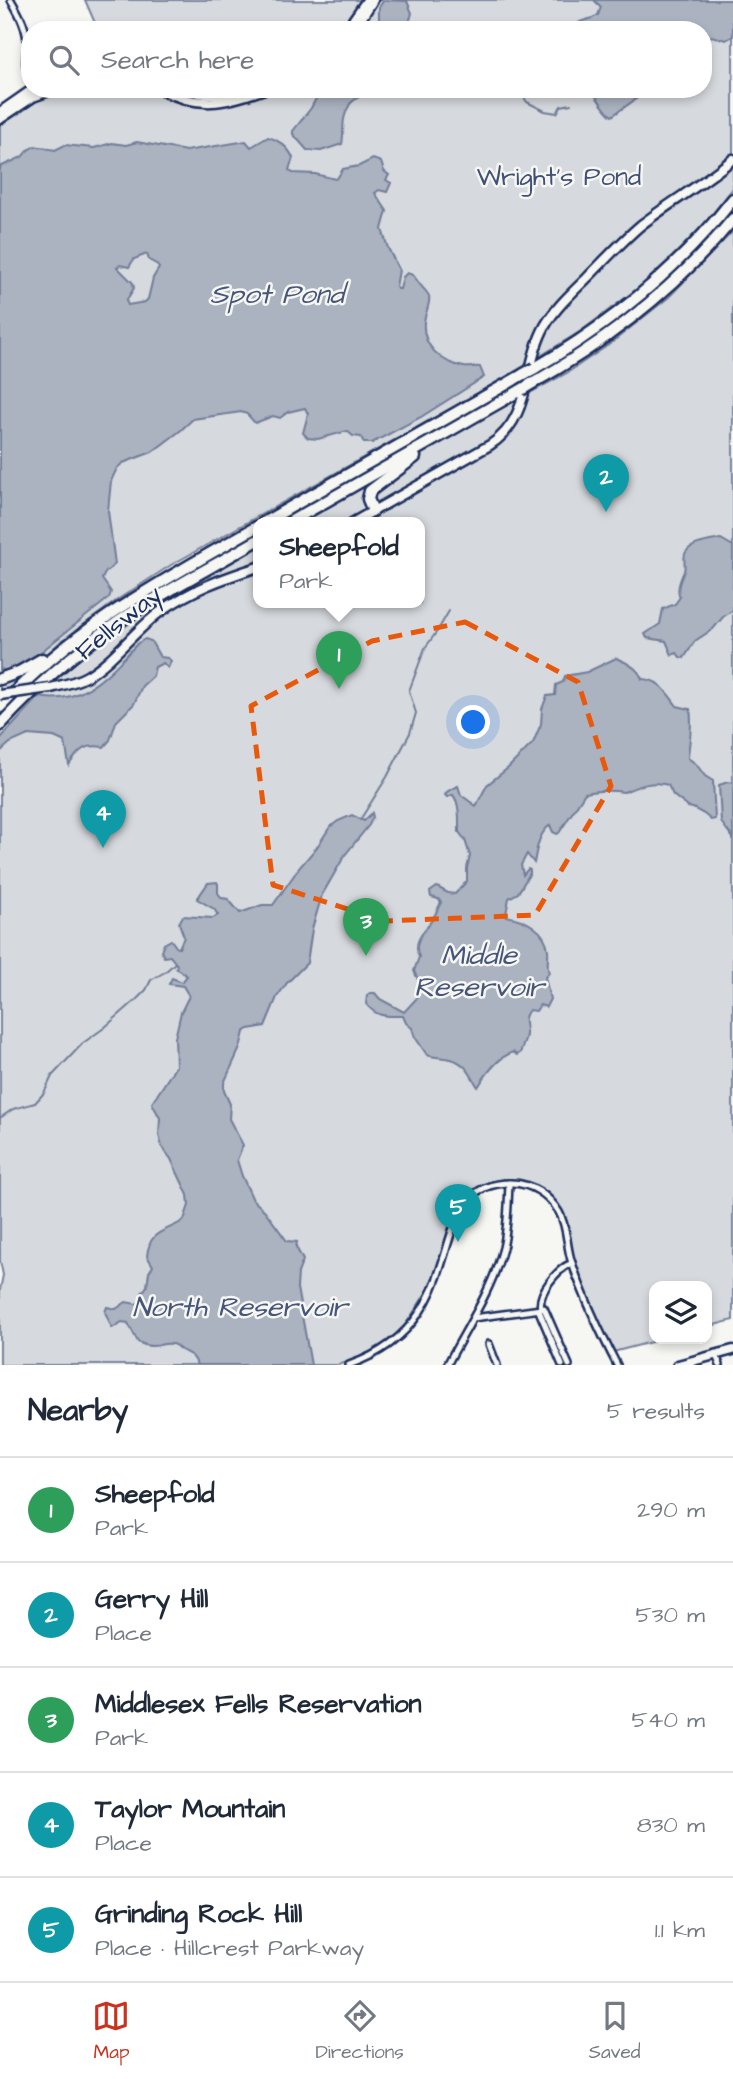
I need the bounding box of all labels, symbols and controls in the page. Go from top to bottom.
search box [21,21,712,98]
icon: search [45,41,83,79]
text: Search here [101,42,254,78]
park label: Wright's Pond [477,159,641,197]
water label: Spot Pond [210,275,350,314]
pin: 2 [583,454,629,512]
popup [253,517,425,608]
text: Sheepfold [279,529,399,565]
text: Park [279,565,332,597]
street label: Fellsway [68,577,171,670]
pin: 1 [316,631,362,689]
your location [456,705,490,739]
pin: 4 [80,790,126,848]
pin: 3 [343,898,389,956]
water label: Middle Reservoir [414,936,546,1007]
pin: 5 [435,1184,481,1242]
map controls [649,1281,712,1344]
button: layers [649,1281,712,1344]
water label: North Reservoir [133,1288,350,1327]
text: Nearby [28,1390,128,1432]
text: 5 results [607,1395,705,1427]
text: Sheepfold [95,1476,215,1512]
text: 1 [50,1494,52,1526]
text: 290 m [637,1494,705,1526]
text: Park [95,1512,148,1544]
text: Gerry Hill [95,1581,208,1617]
text: 2 [44,1599,58,1631]
text: 530 m [635,1599,705,1631]
text: Place [95,1617,152,1649]
text: Middlesex Fells Reservation [95,1686,422,1722]
text: 3 [45,1704,57,1736]
text: 540 m [631,1704,705,1736]
text: Park [95,1722,148,1754]
text: Taylor Mountain [95,1791,285,1827]
text: 4 [43,1809,59,1841]
text: 830 m [637,1809,705,1841]
text: Place [95,1827,152,1859]
text: Grinding Rock Hill [95,1896,302,1932]
text: 5 [43,1914,59,1946]
text: 1.1 km [655,1914,705,1946]
text: Place · Hillcrest Parkway [95,1932,364,1964]
tab: Map [92,1997,130,2066]
tab: Directions [315,1997,404,2066]
tab: Saved [589,1997,640,2066]

